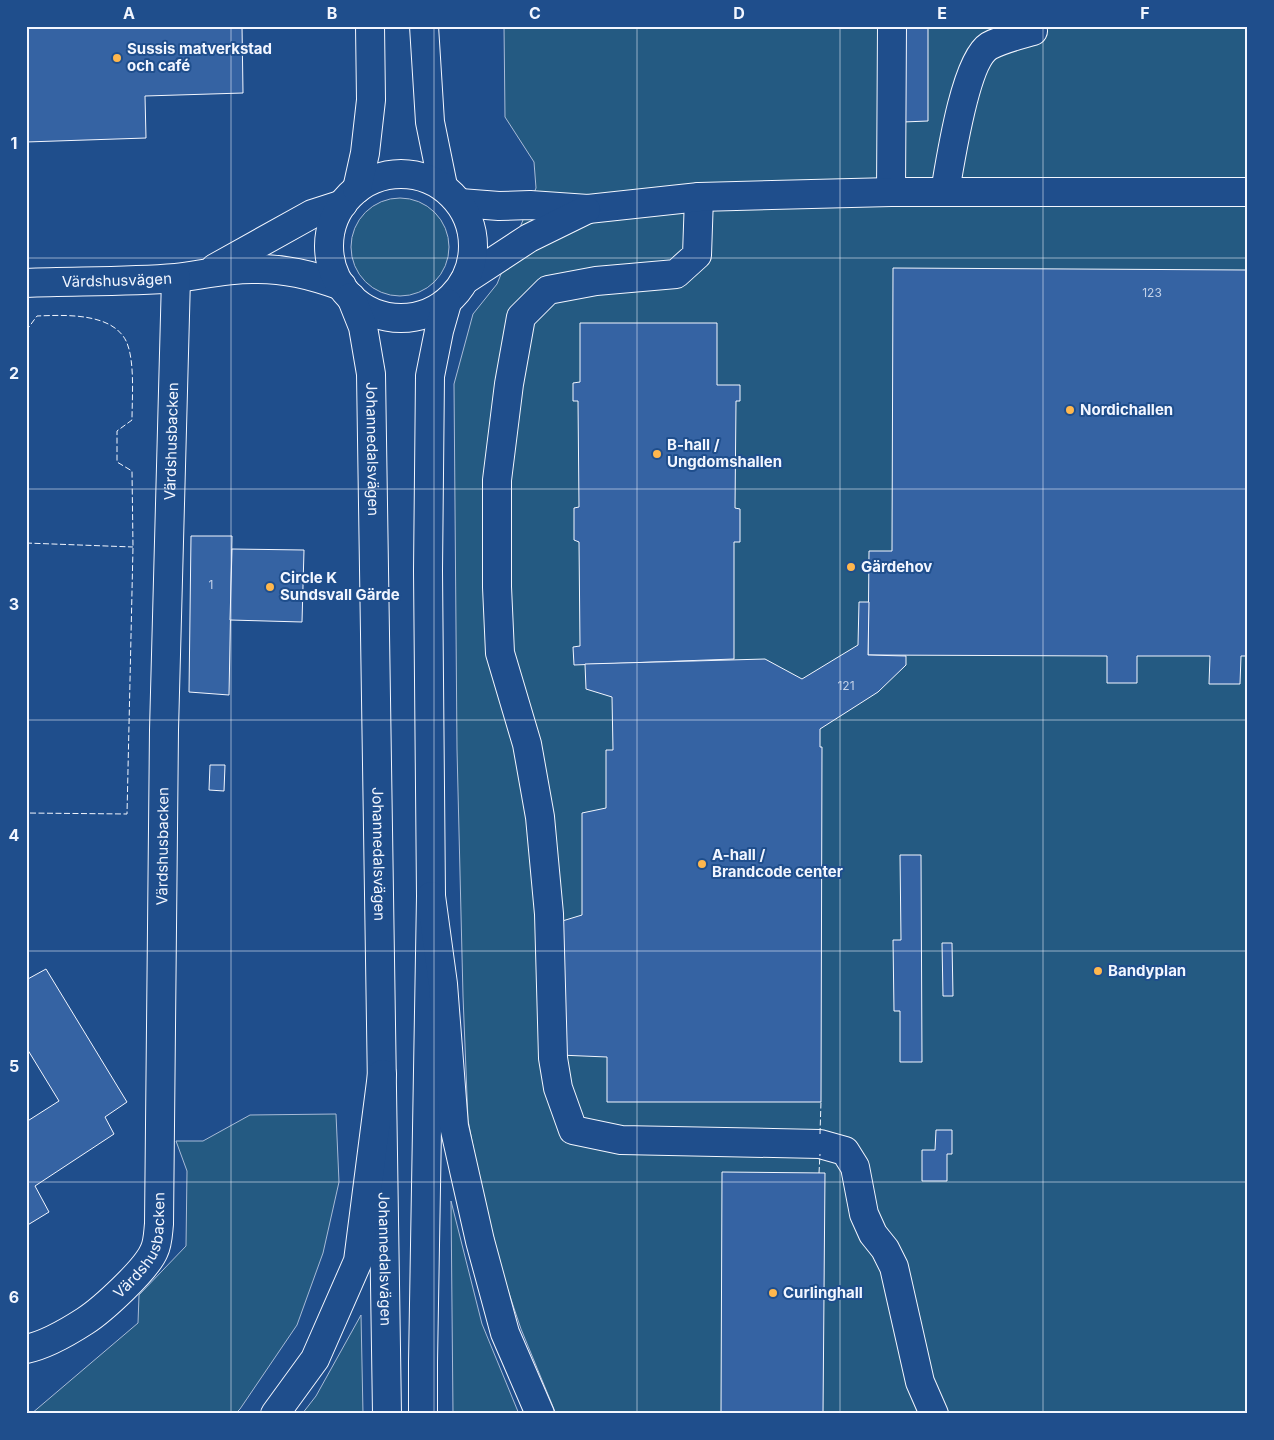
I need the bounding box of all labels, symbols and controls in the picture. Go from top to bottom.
text: A [123,3,135,23]
text: B [327,3,337,23]
text: C [529,3,541,23]
text: D [733,3,745,23]
text: E [937,3,947,23]
text: F [1140,3,1150,23]
place label: Sussis matverkstad och café [127,39,272,75]
marker: Sussis matverkstad och café [111,52,123,64]
text: 1 [11,133,17,153]
street label: Värdshusvägen [62,268,173,291]
house number: 123 [1142,285,1162,300]
text: 2 [9,363,19,383]
street label: Värdshusbacken [160,382,182,501]
street label: Johannedalsvägen [362,382,383,516]
place label: Nordichallen [1080,400,1173,419]
marker: Nordichallen [1064,404,1076,416]
place label: B-hall / Ungdomshallen [667,435,782,471]
marker: B-hall / Ungdomshallen [651,448,663,460]
place label: Gärdehov [861,557,932,576]
marker: Gärdehov [845,561,857,573]
place label: Circle K Sundsvall Gärde [280,568,400,604]
house number: 1 [209,577,213,592]
marker: Circle K Sundsvall Gärde [264,581,276,593]
text: 3 [9,594,19,614]
house number: 121 [837,678,855,693]
street label: Värdshusbacken [152,787,172,905]
street label: Johannedalsvägen [368,787,389,921]
text: 4 [9,825,20,845]
place label: A-hall / Brandcode center [712,845,843,881]
marker: A-hall / Brandcode center [696,858,708,870]
place label: Bandyplan [1108,961,1186,980]
marker: Bandyplan [1092,965,1104,977]
text: 5 [9,1056,19,1076]
street label: Värdshusbacken [109,1192,168,1302]
street label: Johannedalsvägen [375,1192,396,1326]
place label: Curlinghall [783,1283,863,1302]
text: 6 [9,1287,19,1307]
marker: Curlinghall [767,1287,779,1299]

